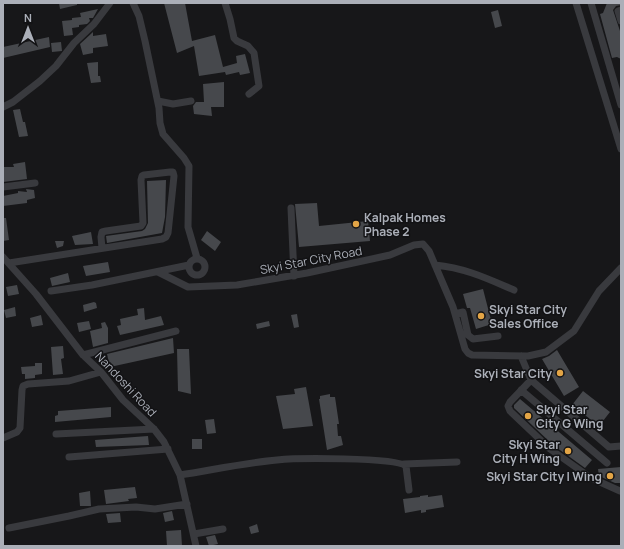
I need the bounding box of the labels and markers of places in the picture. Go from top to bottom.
place label: Kalpak Homes Phase 2 [364,209,446,240]
marker: Kalpak Homes Phase 2 [351,219,361,229]
place label: Skyi Star City Sales Office [489,301,567,332]
marker: Skyi Star City Sales Office [476,311,486,321]
place label: Skyi Star City [474,365,552,382]
marker: Skyi Star City [555,368,565,378]
place label: Skyi Star City G Wing [536,401,603,432]
marker: Skyi Star City G Wing [523,411,533,421]
place label: Skyi Star City H Wing [493,436,560,467]
marker: Skyi Star City H Wing [563,446,573,456]
place label: Skyi Star City I Wing [486,468,602,485]
marker: Skyi Star City I Wing [605,471,615,481]

